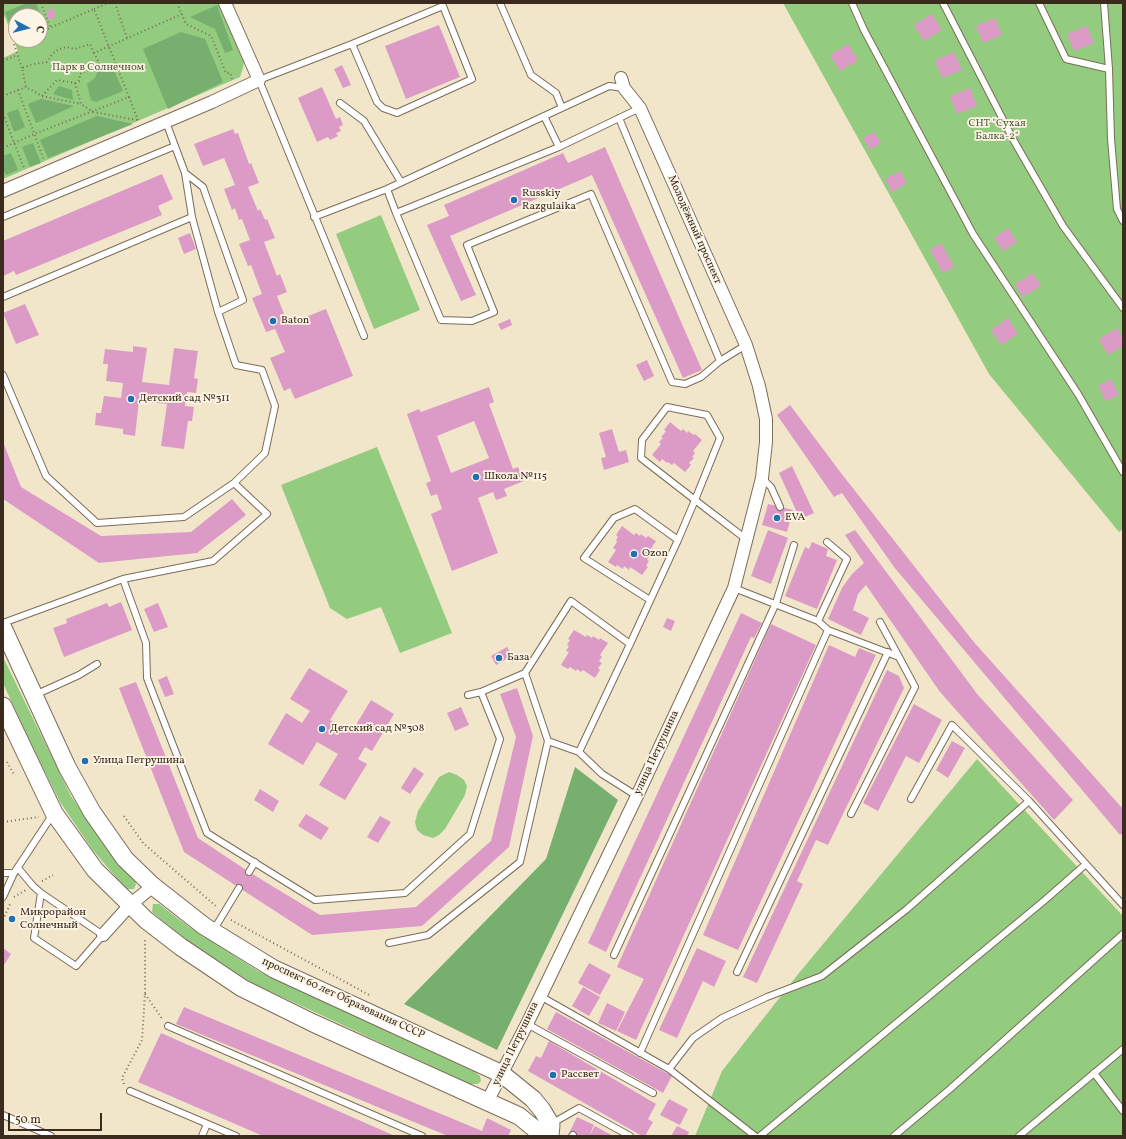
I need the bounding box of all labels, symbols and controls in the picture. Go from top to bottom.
north arrow [8,8,48,48]
text: С [32,25,47,34]
park label: Парк в Солнечном [52,61,144,75]
park label: СНТ "Сухая Балка-2" [968,117,1026,143]
street label: Молодёжный проспект [664,174,724,286]
place label: Russkiy Razgulaika [522,187,576,213]
marker: Russkiy Razgulaika [509,195,519,205]
place label: Baton [281,314,309,328]
marker: Baton [268,316,278,326]
place label: Детский сад №311 [139,392,230,406]
marker: Детский сад №311 [126,394,136,404]
place label: Школа №115 [484,470,547,484]
marker: Школа №115 [471,472,481,482]
place label: EVA [785,511,805,525]
marker: EVA [772,513,782,523]
place label: Ozon [642,547,668,561]
marker: Ozon [629,549,639,559]
place label: База [507,651,529,665]
marker: База [494,653,504,663]
street label: улица Петрушина [632,709,682,797]
place label: Детский сад №308 [330,722,424,736]
marker: Детский сад №308 [317,724,327,734]
place label: Улица Петрушина [93,754,185,768]
marker: Улица Петрушина [80,756,90,766]
place label: Микрорайон Солнечный [20,906,86,932]
marker: Микрорайон Солнечный [7,914,17,924]
street label: проспект 60 лет Образования СССР [260,955,426,1043]
street label: улица Петрушина [490,1000,542,1088]
place label: Рассвет [561,1068,599,1082]
marker: Рассвет [548,1070,558,1080]
scale bar [10,1105,104,1131]
text: 50 m [15,1112,41,1128]

